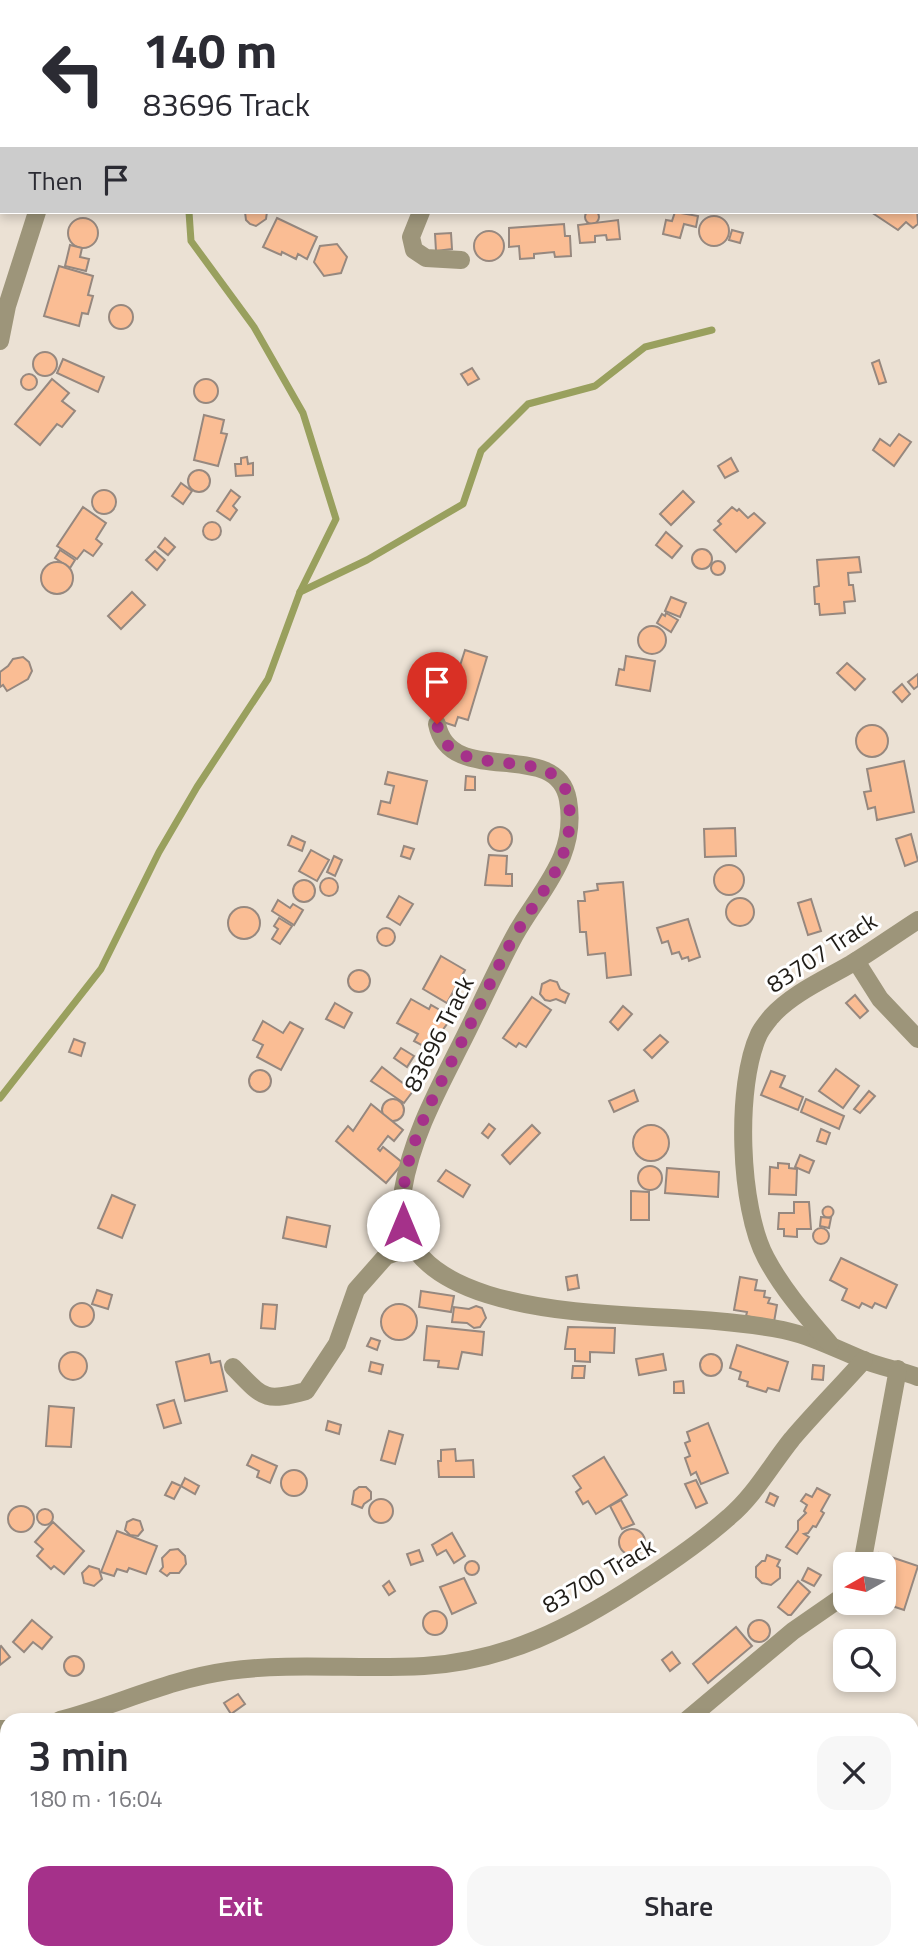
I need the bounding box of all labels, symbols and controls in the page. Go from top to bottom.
text: 140 m [143,12,277,87]
icon: left [28,28,119,119]
text: 83696 Track [143,80,310,128]
text: Then [28,161,83,200]
icon: arrive [97,161,135,199]
pin [407,652,467,724]
icon: arrive [418,663,456,701]
street label: 83707 Track [759,903,884,1001]
street label: 83696 Track [394,969,483,1098]
position arrow [366,1188,440,1262]
street label: 83700 Track [535,1528,662,1622]
north arrow [833,1552,896,1615]
map controls [833,1552,896,1692]
button: search [833,1629,896,1692]
text: 3 min [28,1723,129,1787]
button: close [817,1736,891,1810]
text: 180 m · 16:04 [28,1781,163,1816]
button: Exit [28,1866,453,1946]
button: Share [467,1866,891,1946]

